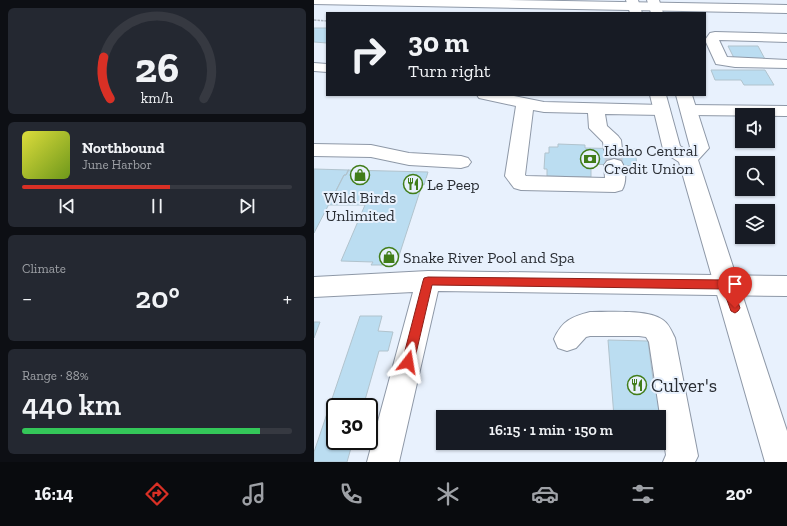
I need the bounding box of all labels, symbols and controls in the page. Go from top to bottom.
text: 30 m [408,26,469,59]
icon: right [342,28,394,80]
text: 26 [135,43,179,93]
text: Turn right [408,60,490,82]
text: km/h [141,89,173,106]
map controls [735,108,775,244]
button: sound [735,108,775,148]
text: Northbound [82,139,165,157]
place label: Idaho Central Credit Union [604,141,698,178]
bank icon: Idaho Central Credit Union [579,148,601,170]
button: search [735,156,775,196]
text: June Harbor [82,157,152,172]
shop icon: Wild Birds Unlimited [349,164,371,186]
restaurant icon: Le Peep [402,173,424,195]
place label: Le Peep [427,175,480,194]
place label: Wild Birds Unlimited [324,188,396,225]
icon: previous [56,195,78,217]
icon: pause [146,195,168,217]
icon: next [236,195,258,217]
button: layers [735,204,775,244]
shop icon: Snake River Pool and Spa [378,246,400,268]
place label: Snake River Pool and Spa [403,248,575,267]
text: Climate [22,261,66,276]
pin [718,267,752,308]
icon: arrive [724,273,746,295]
text: 20° [135,280,180,316]
text: − [22,285,32,312]
text: + [283,285,292,312]
position arrow [387,341,429,383]
text: Range · 88% [22,368,89,383]
restaurant icon: Culver's [626,374,648,396]
place label: Culver's [651,374,717,397]
text: 440 km [22,387,121,423]
speed limit sign: 30 [326,398,378,450]
text: 16:15 · 1 min · 150 m [489,421,613,439]
icon: directions [143,480,171,508]
icon: music [240,480,268,508]
icon: phone [337,480,365,508]
icon: climate [434,480,462,508]
icon: car [531,480,559,508]
icon: filters [629,480,657,508]
text: 16:14 [35,483,74,505]
text: 20° [726,483,752,505]

